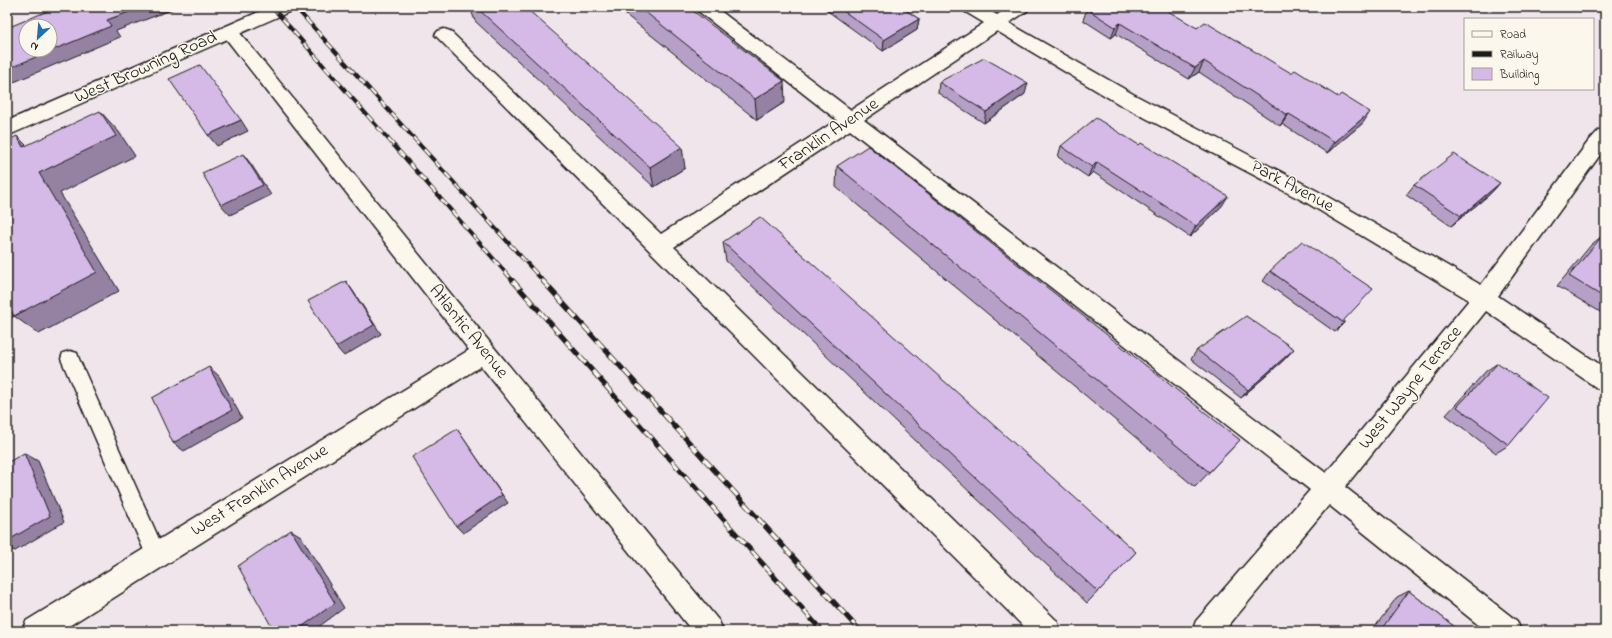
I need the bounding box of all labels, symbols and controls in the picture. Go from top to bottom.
north arrow [18,18,58,58]
legend [1464,18,1594,90]
street label: West Browning Road [71,25,222,112]
text: Road [1500,26,1526,44]
text: N [27,37,41,55]
text: Railway [1500,46,1539,65]
text: Building [1499,66,1539,85]
street label: Franklin Avenue [773,91,885,179]
street label: Park Avenue [1246,154,1339,220]
street label: Atlantic Avenue [422,279,515,385]
street label: West Wayne Terrace [1353,320,1470,455]
street label: West Franklin Avenue [186,438,334,544]

